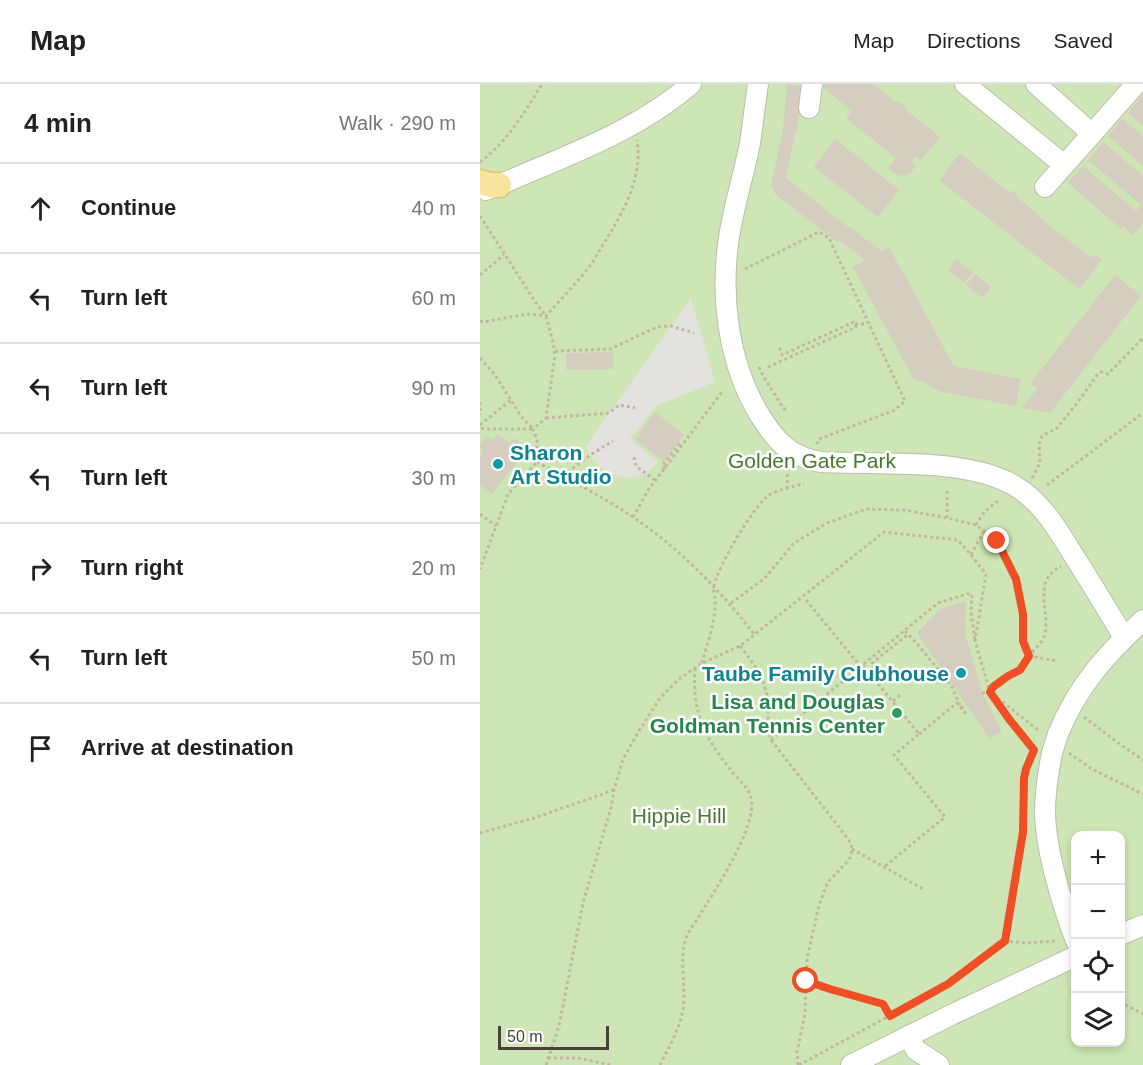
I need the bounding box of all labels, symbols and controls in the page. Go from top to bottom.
text: Map [30,25,86,56]
text: Map [853,29,894,52]
text: Directions [927,29,1020,52]
text: Saved [1053,29,1113,52]
text: 4 min [24,108,92,138]
text: Walk · 290 m [339,112,456,134]
icon: ahead [24,192,57,225]
text: Continue [81,195,176,220]
text: 40 m [412,197,456,219]
icon: left [24,282,57,315]
text: Turn left [81,285,167,310]
text: 60 m [412,287,456,309]
icon: left [24,372,57,405]
text: Turn left [81,375,167,400]
text: 90 m [412,377,456,399]
place label: Sharon Art Studio [510,441,611,488]
park label: Golden Gate Park [728,449,897,472]
marker: Sharon Art Studio [491,457,505,471]
icon: left [24,462,57,495]
text: Turn left [81,465,167,490]
text: 30 m [412,467,456,489]
route end [983,527,1009,553]
icon: right [24,552,57,585]
text: Turn right [81,555,183,580]
text: 20 m [412,557,456,579]
icon: left [24,642,57,675]
text: Turn left [81,645,167,670]
text: 50 m [412,647,456,669]
place label: Taube Family Clubhouse [702,662,949,685]
marker: Taube Family Clubhouse [954,666,968,680]
place label: Lisa and Douglas Goldman Tennis Center [650,690,885,737]
marker: Lisa and Douglas Goldman Tennis Center [890,706,904,720]
icon: arrive [24,732,57,765]
text: Arrive at destination [81,735,294,760]
park label: Hippie Hill [632,804,726,827]
map controls [1071,831,1125,1047]
button: + [1071,831,1125,885]
button: − [1071,885,1125,939]
button: locate [1071,939,1125,993]
route start [792,967,818,993]
button: layers [1071,993,1125,1047]
scale bar [498,1023,609,1050]
text: 50 m [507,1028,543,1045]

